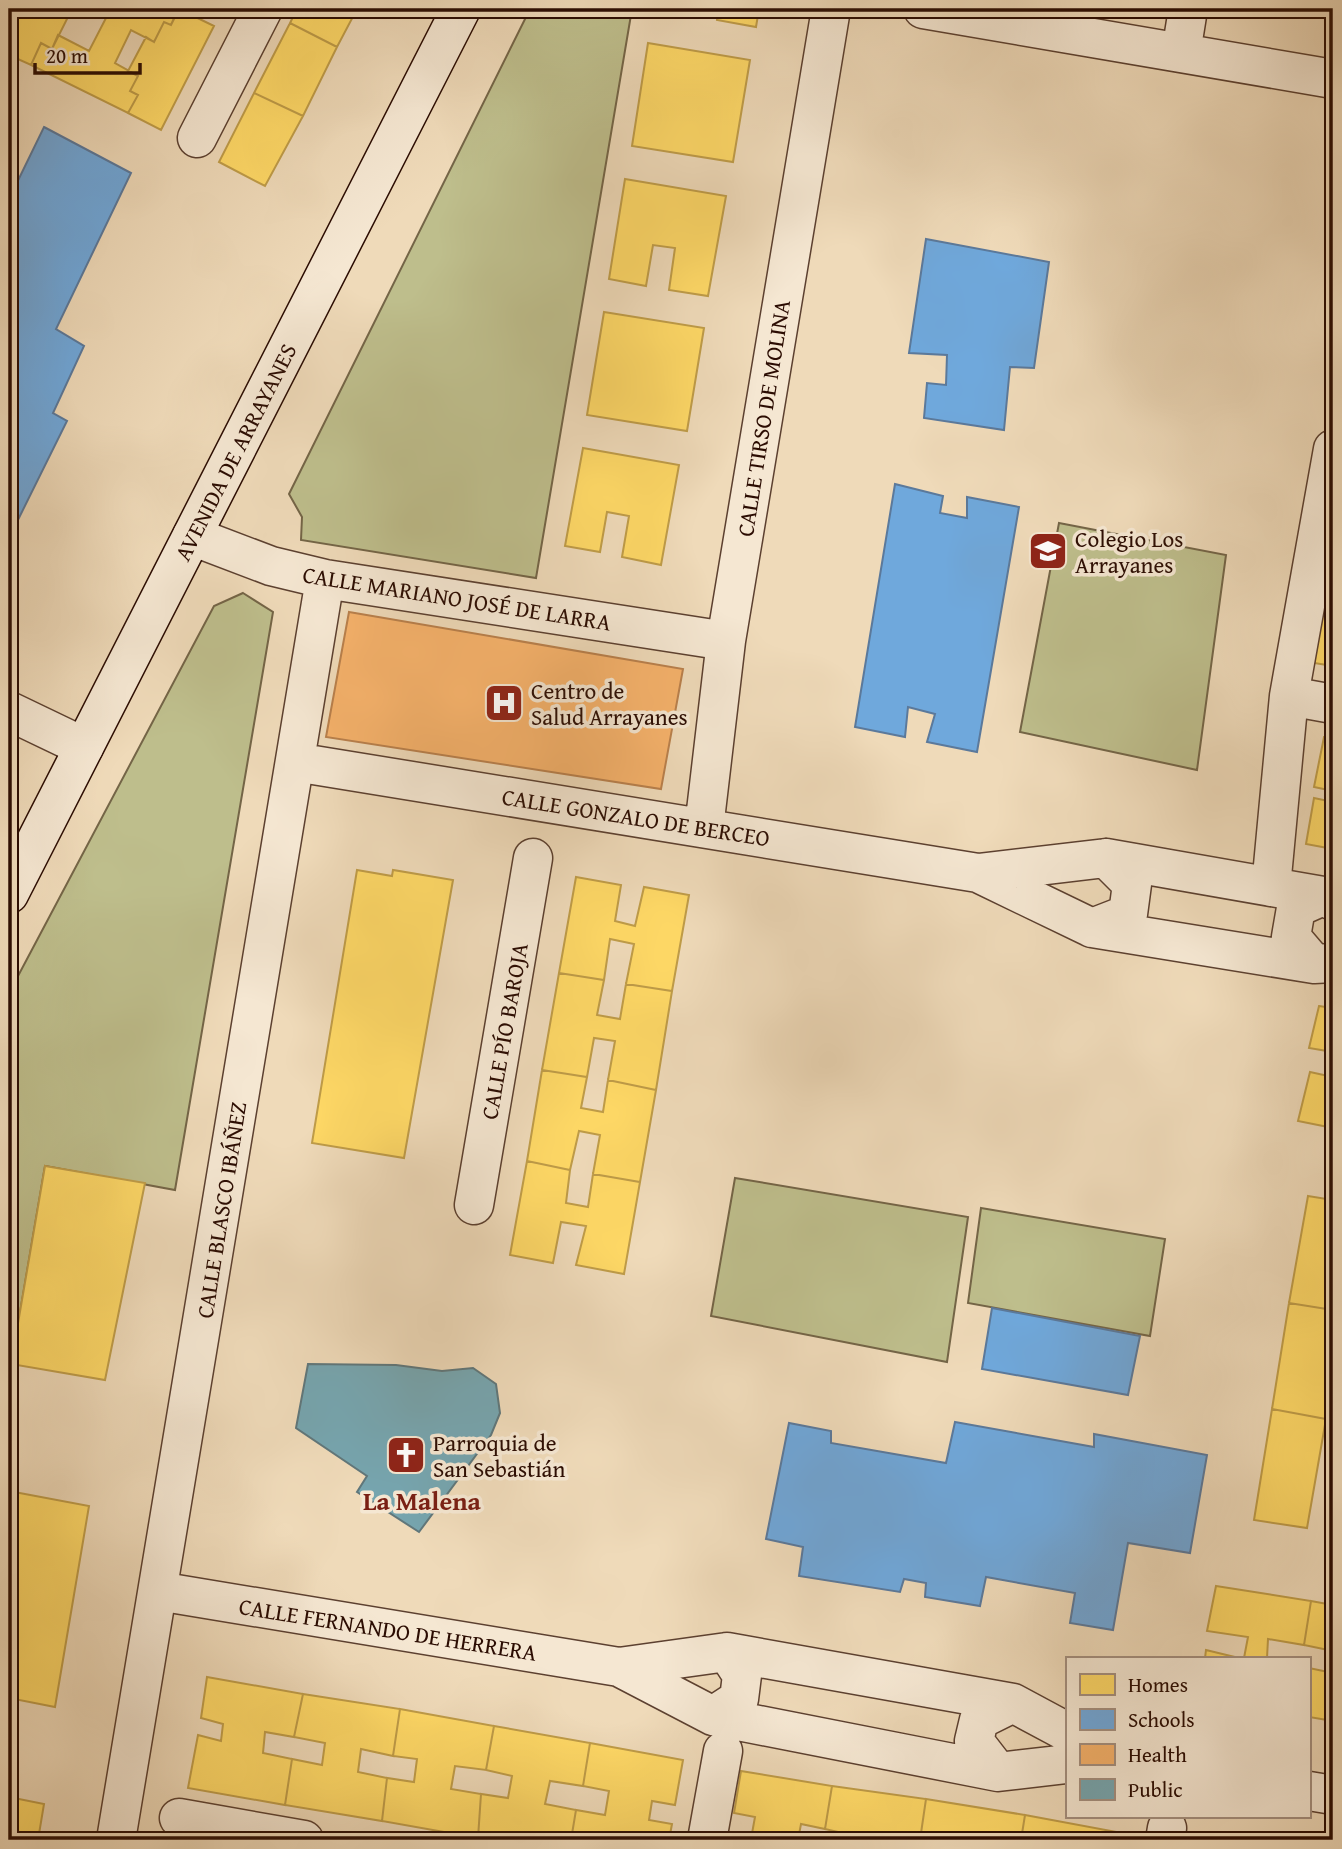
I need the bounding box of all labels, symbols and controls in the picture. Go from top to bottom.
scale bar [35,32,140,76]
text: 20 m [46,40,88,71]
street label: CALLE TIRSO DE MOLINA [728,297,798,539]
street label: AVENIDA DE ARRAYANES [166,338,304,566]
place label: Colegio Los Arrayanes [1075,522,1183,581]
school or university icon: Colegio Los Arrayanes [1027,530,1069,572]
street label: CALLE MARIANO JOSÉ DE LARRA [301,557,613,639]
place label: Centro de Salud Arrayanes [531,674,688,733]
hospital icon: Centro de Salud Arrayanes [483,682,525,724]
street label: CALLE GONZALO DE BERCEO [500,780,772,854]
street label: CALLE PÍO BAROJA [472,940,536,1122]
street label: CALLE BLASCO IBÁÑEZ [188,1099,254,1321]
place label: Parroquia de San Sebastián [433,1426,565,1485]
church icon: Parroquia de San Sebastián [385,1434,427,1476]
district label: La Malena [363,1481,482,1520]
street label: CALLE FERNANDO DE HERRERA [237,1589,539,1669]
legend [1066,1657,1310,1818]
text: Homes [1128,1669,1188,1700]
text: Schools [1128,1704,1195,1735]
text: Health [1128,1739,1187,1770]
text: Public [1128,1774,1183,1805]

